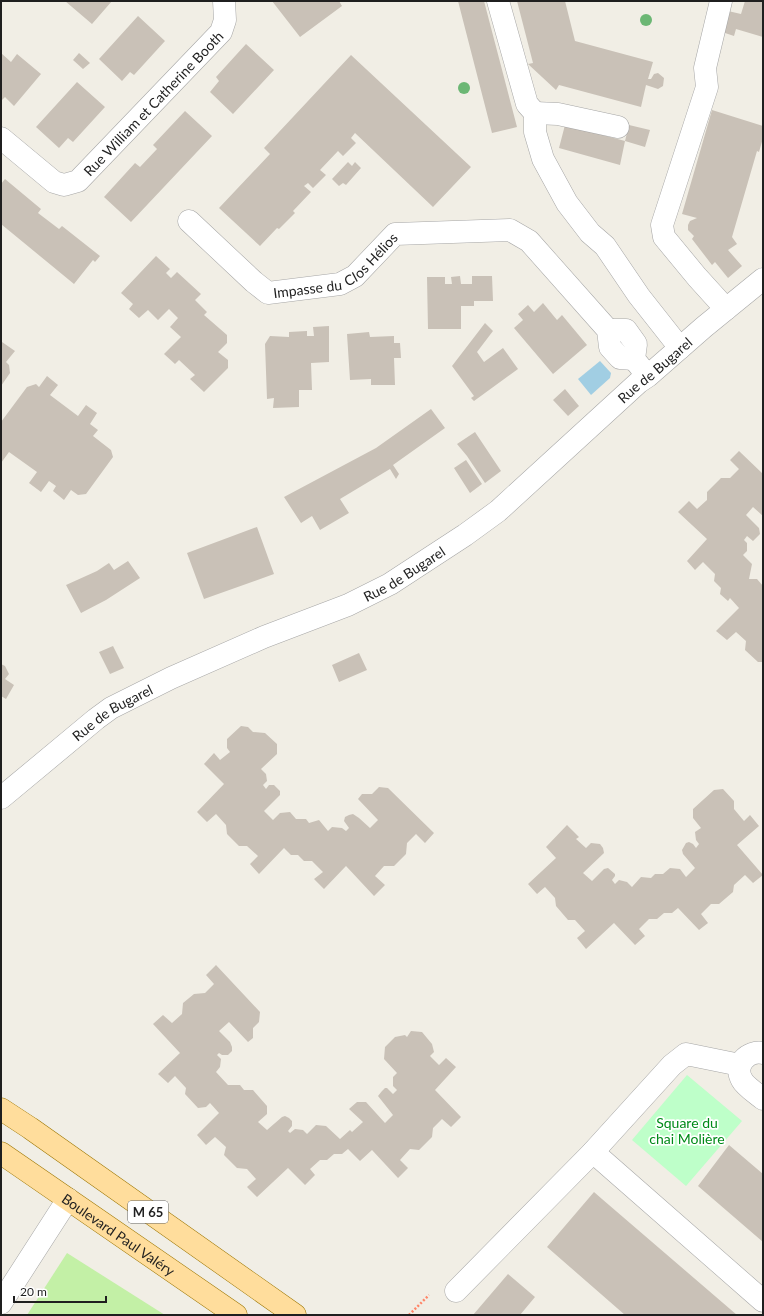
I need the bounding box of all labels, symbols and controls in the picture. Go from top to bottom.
street label: Rue William et Catherine Booth [79,27,226,179]
street label: Impasse du Clos Hélios [272,229,401,301]
street label: Rue de Bugarel [614,333,695,406]
street label: Rue de Bugarel [360,542,448,605]
street label: Rue de Bugarel [68,680,155,744]
park label: Square du chai Molière [649,1114,725,1147]
street label: Boulevard Paul Valéry [59,1189,179,1279]
road number: M 65 [128,1201,168,1223]
scale bar [14,1278,106,1304]
text: 20 m [20,1284,47,1299]

